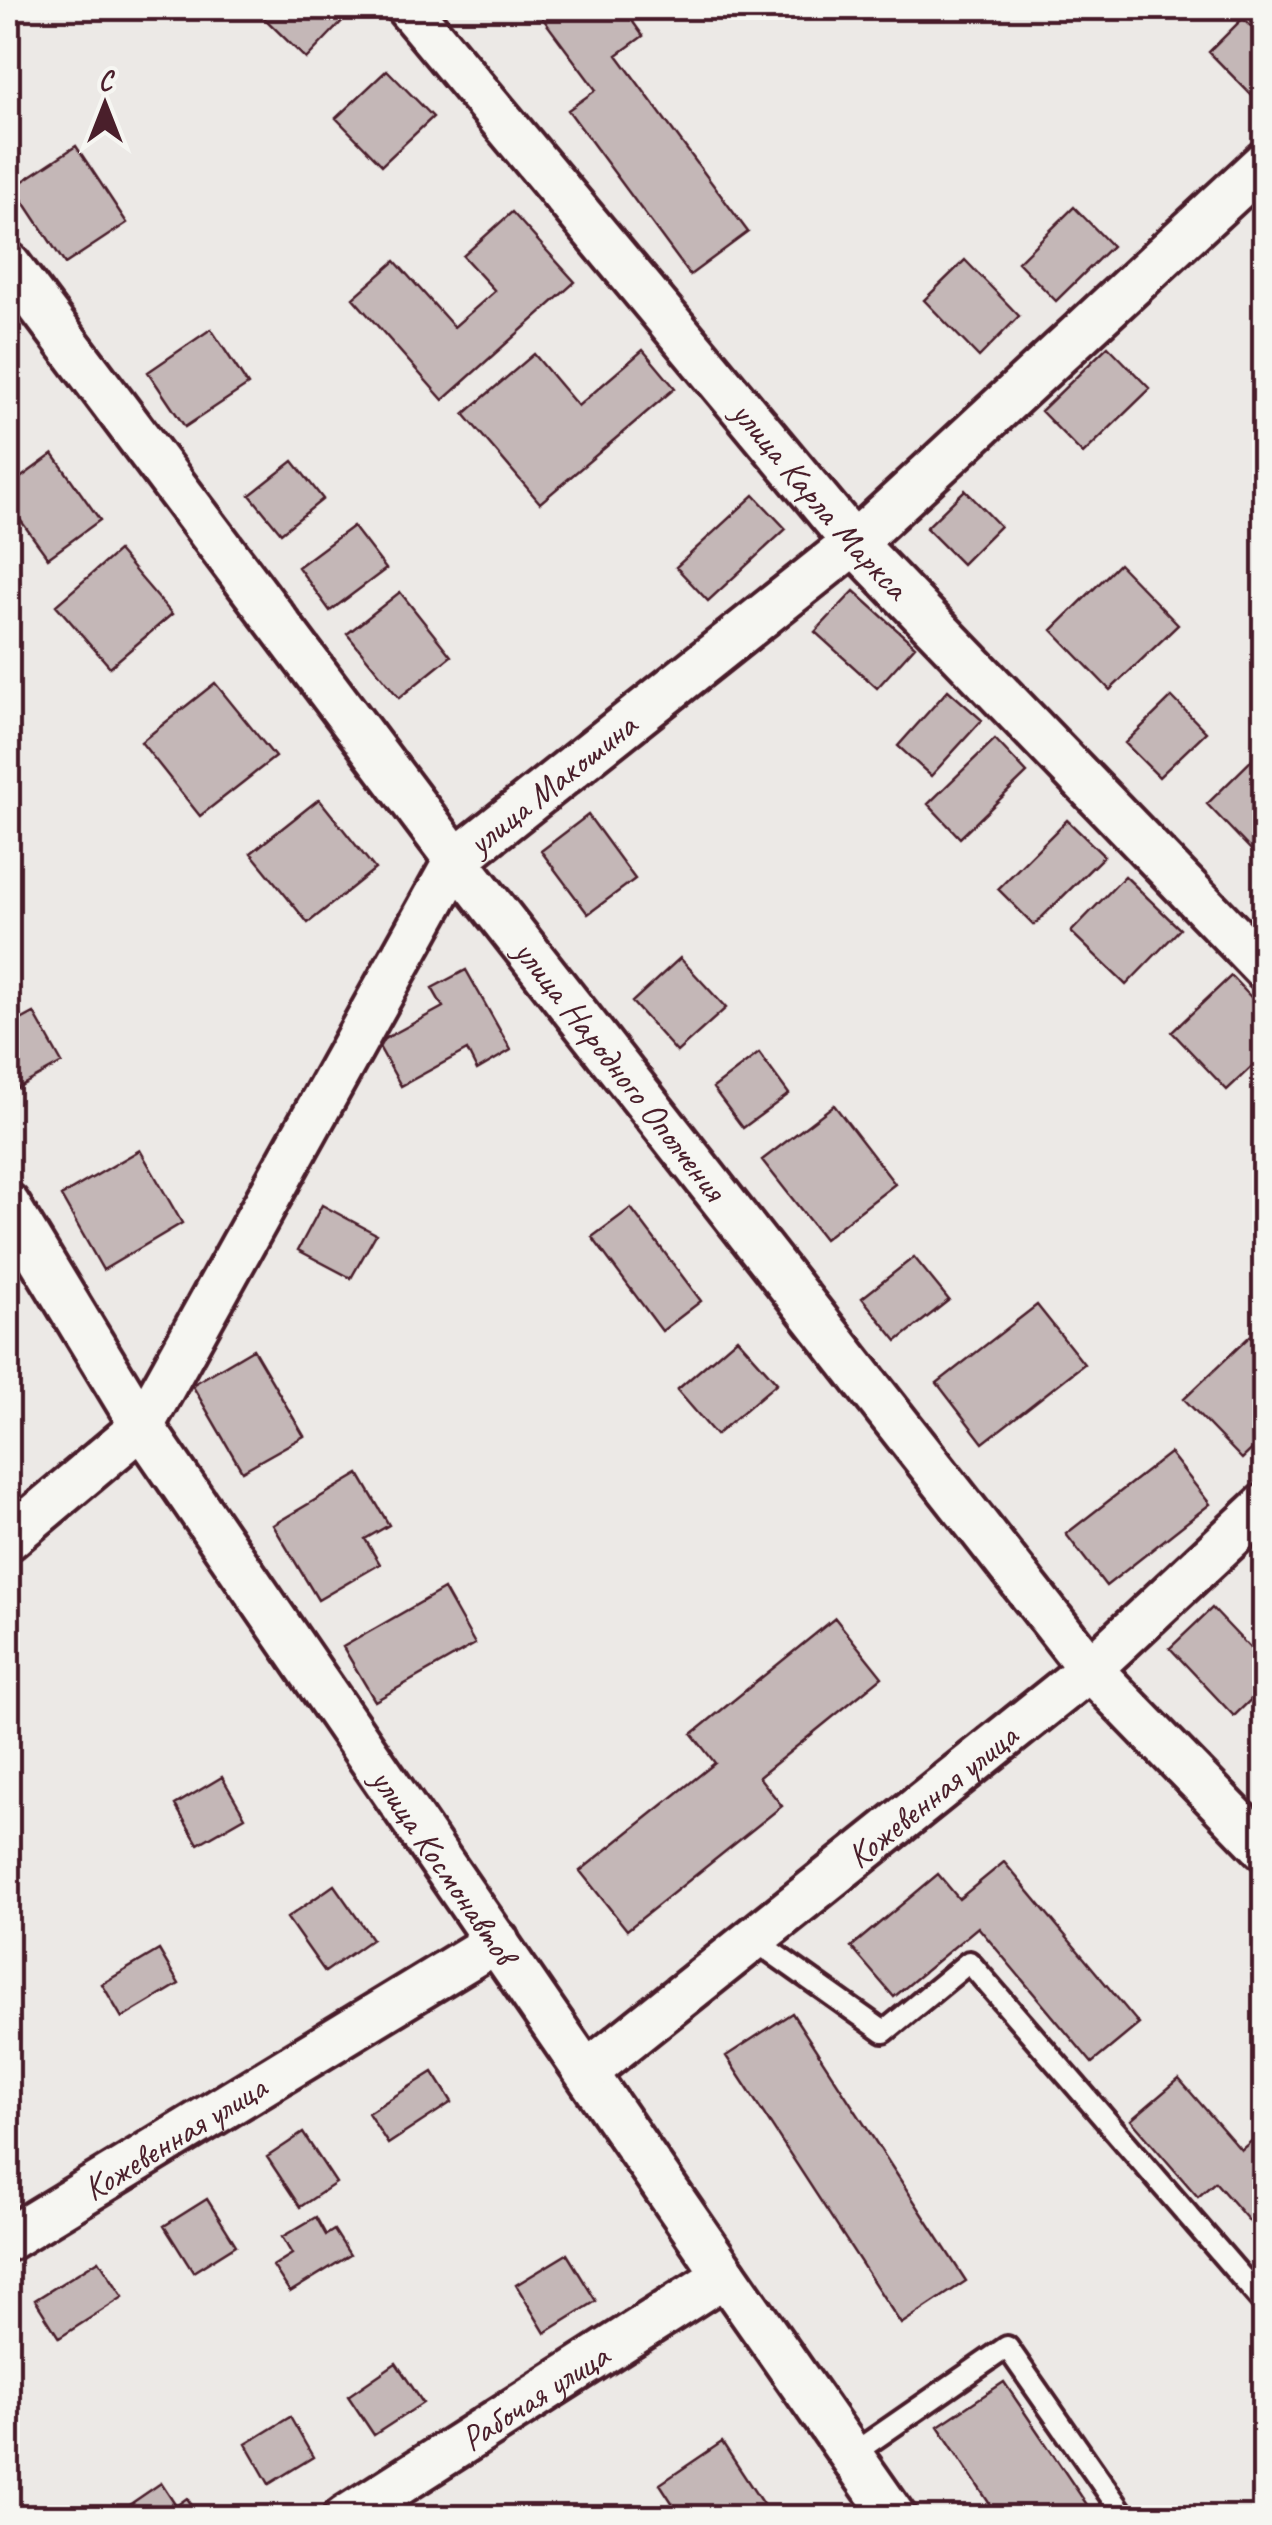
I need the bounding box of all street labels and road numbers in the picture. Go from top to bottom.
street label: улица Карла Маркса [721,390,920,611]
street label: улица Макошина [456,701,648,866]
street label: улица Народного Ополчения [503,929,738,1211]
street label: Кожевенная улица [837,1712,1028,1878]
street label: улица Космонавтов [360,1758,530,1977]
street label: Кожевенная улица [75,2064,276,2211]
street label: Рабочая улица [452,2331,619,2461]

